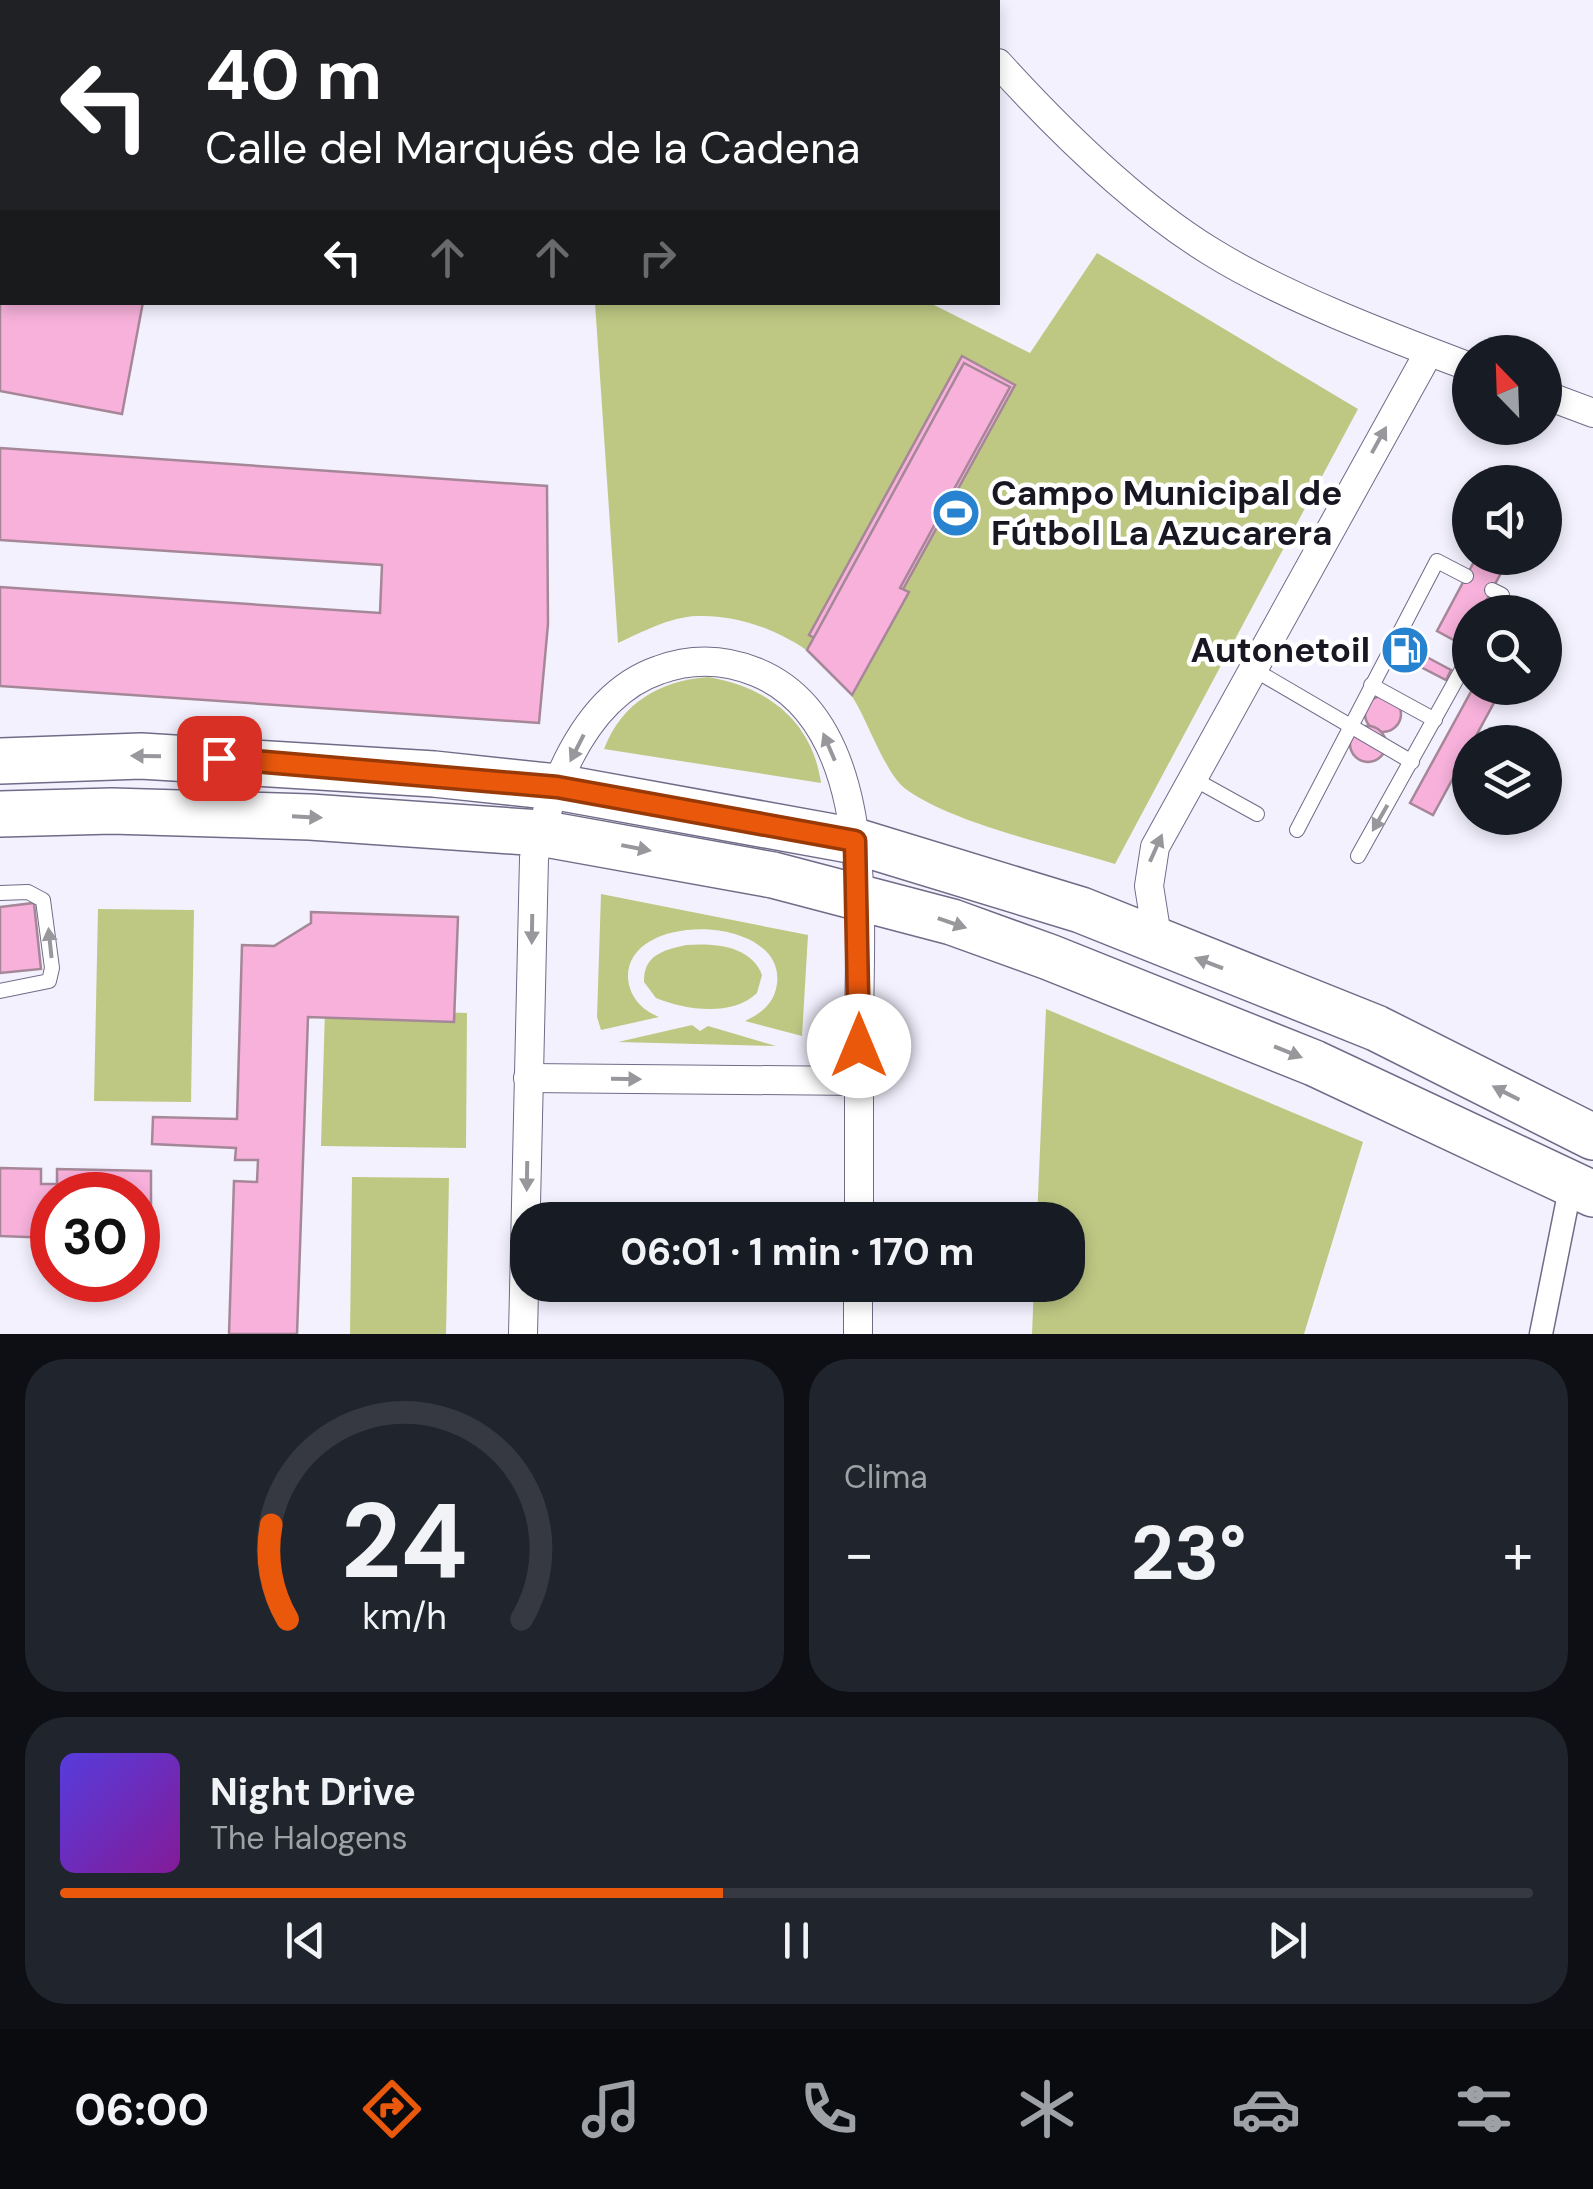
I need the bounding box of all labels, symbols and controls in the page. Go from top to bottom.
text: 40 m [205,30,382,121]
icon: left [40,40,170,170]
text: Calle del Marqués de la Cadena [205,118,860,177]
icon: left [315,230,370,285]
icon: ahead [420,230,475,285]
icon: ahead [525,230,580,285]
icon: right [630,230,685,285]
north arrow [1452,335,1562,445]
map controls [1452,335,1562,835]
one-way arrow [1371,426,1388,455]
button: sound [1452,465,1562,575]
place label: Campo Municipal de Fútbol La Azucarera [991,470,1342,556]
sports icon: Campo Municipal de Fútbol La Azucarera [930,487,982,539]
button: search [1452,595,1562,705]
fuel station icon: Autonetoil [1379,624,1431,676]
place label: Autonetoil [1190,627,1370,673]
pin [177,716,262,801]
button: layers [1452,725,1562,835]
icon: arrive [192,731,247,786]
one-way arrow [821,732,837,762]
one-way arrow [569,734,586,763]
one-way arrow [129,748,161,764]
one-way arrow [1371,804,1388,833]
one-way arrow [292,809,324,825]
one-way arrow [1148,833,1164,863]
one-way arrow [621,840,652,856]
one-way arrow [524,914,540,946]
one-way arrow [938,916,968,931]
one-way arrow [41,927,57,958]
one-way arrow [1193,954,1223,970]
position arrow [807,994,911,1098]
one-way arrow [1273,1045,1303,1061]
one-way arrow [610,1071,642,1087]
one-way arrow [1491,1085,1520,1102]
one-way arrow [518,1160,534,1192]
speed limit sign: 30 [30,1172,160,1302]
text: 06:01 · 1 min · 170 m [621,1227,974,1277]
text: Clima [844,1456,928,1498]
text: 24 [341,1474,468,1609]
text: 23° [1131,1505,1246,1602]
text: − [844,1518,874,1590]
text: + [1503,1518,1533,1590]
text: km/h [362,1594,447,1640]
text: Night Drive [210,1767,416,1817]
text: The Halogens [210,1817,408,1859]
icon: previous [278,1913,333,1968]
icon: pause [769,1913,824,1968]
icon: next [1260,1913,1315,1968]
icon: directions [357,2074,427,2144]
icon: music [576,2074,646,2144]
icon: phone [794,2074,864,2144]
icon: climate [1012,2074,1082,2144]
icon: car [1231,2074,1301,2144]
icon: filters [1449,2074,1519,2144]
text: 06:00 [74,2080,209,2139]

